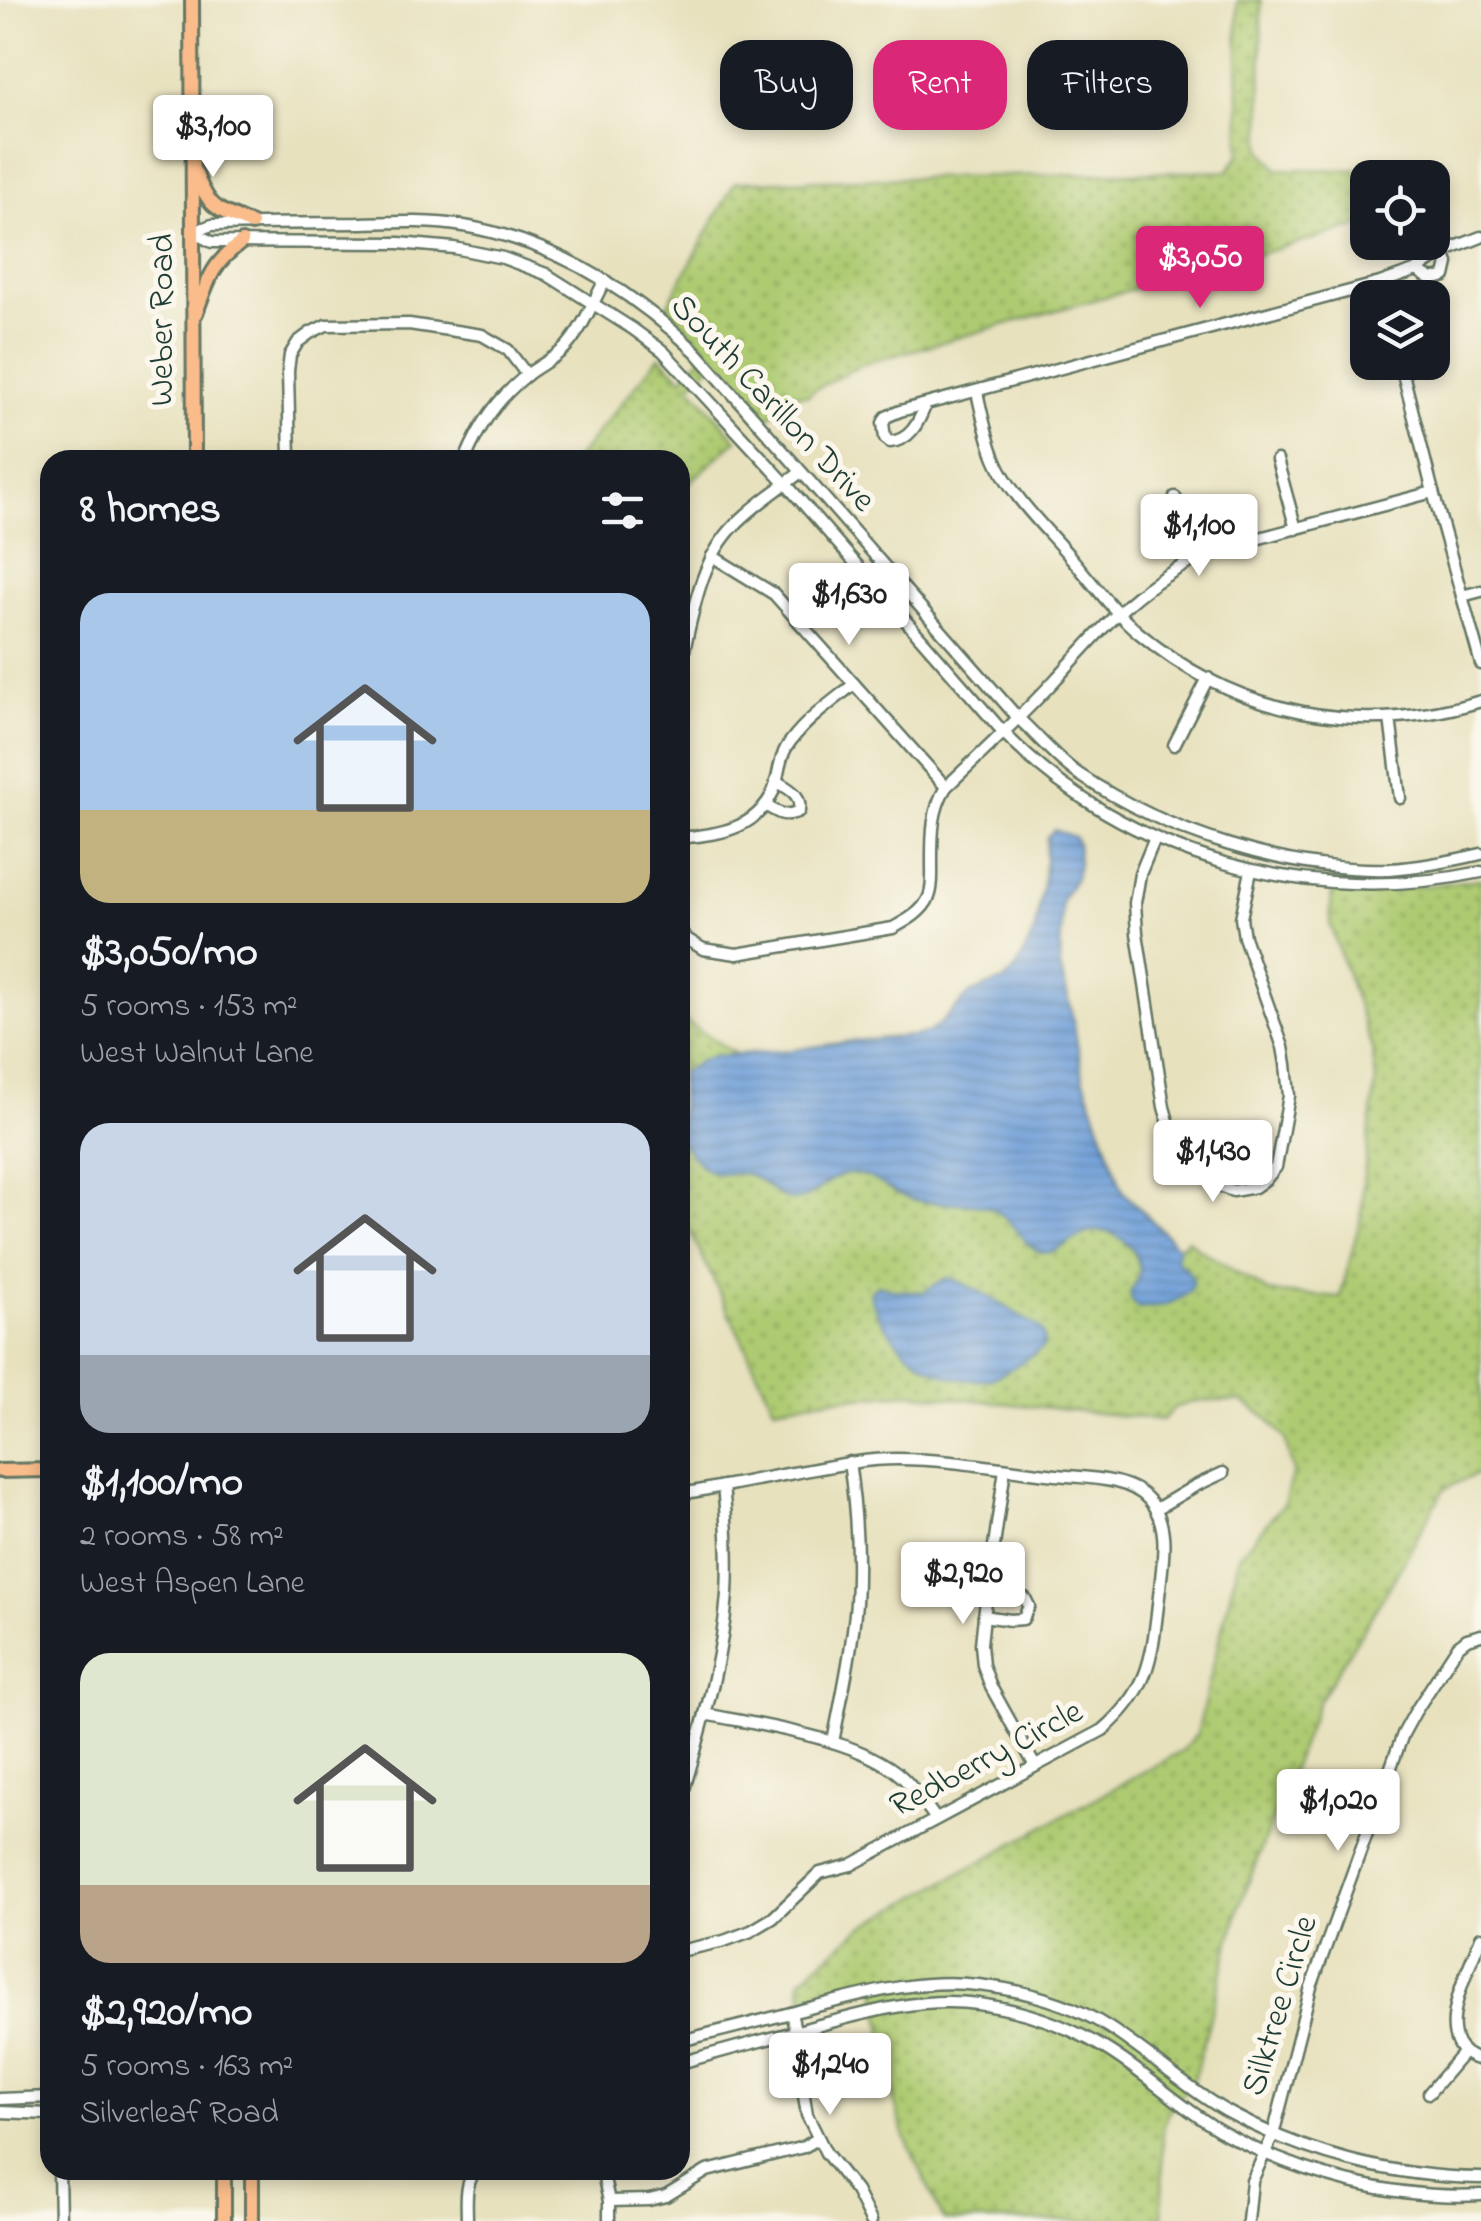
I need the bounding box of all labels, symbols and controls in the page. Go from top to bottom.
chip: Buy [720,40,853,130]
chip: Rent [873,40,1007,130]
chip: Filters [1027,40,1188,130]
pin: $3,100 [132,95,294,180]
text: $3,100 [175,104,251,151]
map controls [1350,160,1450,380]
button: locate [1350,160,1450,260]
pin: $3,050 [1119,226,1281,311]
street label: Weber Road [138,234,189,406]
text: $3,050 [1158,235,1242,282]
button: layers [1350,280,1450,380]
street label: South Carillon Drive [657,283,887,525]
text: 8 homes [80,480,221,541]
icon: filters [595,483,650,538]
pin: $1,100 [1118,494,1280,579]
text: $1,100 [1163,503,1235,550]
pin: $1,630 [768,563,930,648]
text: $1,630 [811,572,887,619]
icon: home [275,658,455,838]
text: $3,050/mo [80,923,258,984]
text: 5 rooms · 153 m² [80,984,297,1031]
text: West Walnut Lane [80,1031,314,1078]
pin: $1,430 [1132,1120,1294,1205]
text: $1,430 [1175,1129,1251,1176]
icon: home [275,1188,455,1368]
text: $1,100/mo [80,1453,243,1514]
text: 2 rooms · 58 m² [80,1514,284,1561]
pin: $2,920 [882,1542,1044,1627]
text: $2,920 [923,1551,1003,1598]
text: West Aspen Lane [80,1561,305,1608]
street label: Redberry Circle [881,1688,1093,1832]
icon: home [275,1718,455,1898]
pin: $1,020 [1257,1769,1419,1854]
text: $1,020 [1299,1778,1377,1825]
street label: Silktree Circle [1229,1909,1333,2102]
text: $2,920/mo [80,1983,253,2044]
pin: $1,240 [749,2033,911,2118]
text: $1,240 [791,2042,869,2089]
text: 5 rooms · 163 m² [80,2044,293,2091]
text: Silverleaf Road [80,2091,279,2138]

